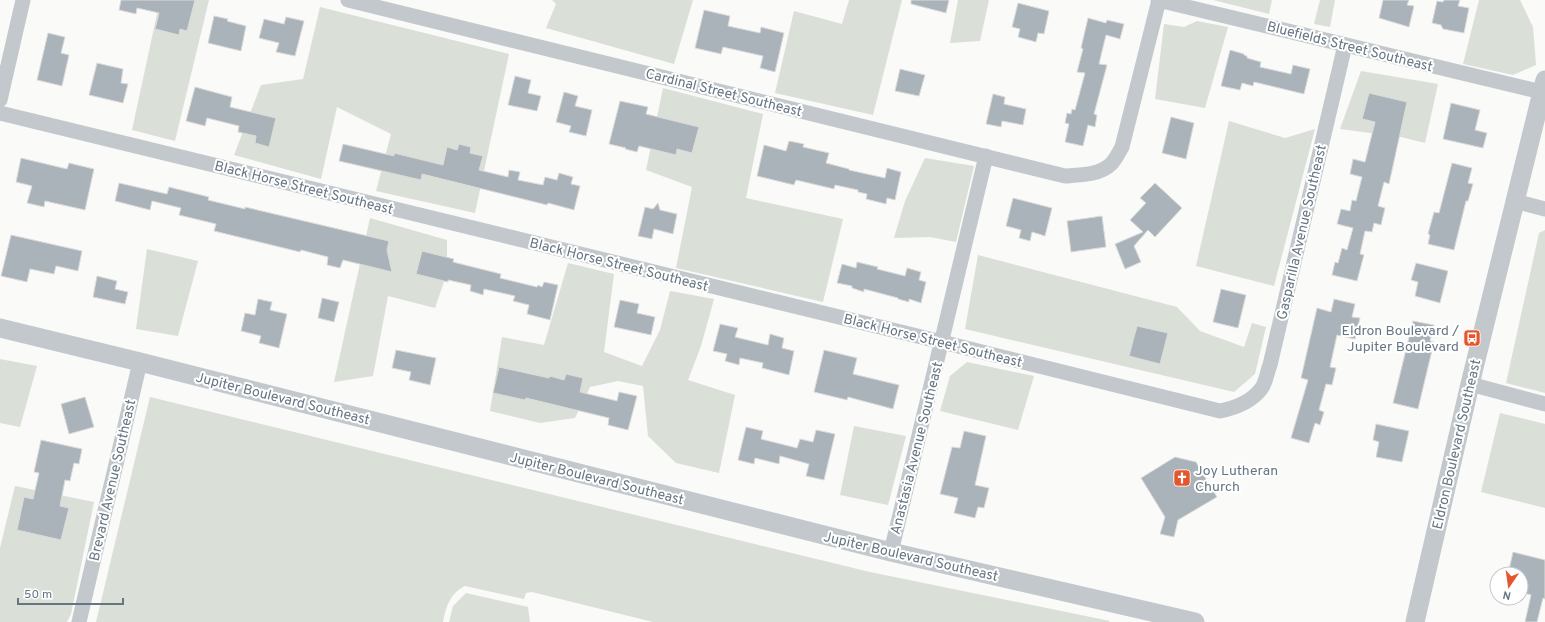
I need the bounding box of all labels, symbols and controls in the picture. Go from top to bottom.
street label: Bluefields Street Southeast [1265,19,1434,76]
street label: Cardinal Street Southeast [644,66,804,121]
street label: Gasparilla Avenue Southeast [1274,143,1331,322]
street label: Black Horse Street Southeast [213,158,395,219]
street label: Black Horse Street Southeast [528,235,710,296]
street label: Black Horse Street Southeast [842,311,1024,372]
place label: Eldron Boulevard / Jupiter Boulevard [1342,323,1459,356]
bus stop icon: Eldron Boulevard / Jupiter Boulevard [1462,328,1482,348]
street label: Eldron Boulevard Southeast [1430,358,1485,531]
street label: Anastasia Avenue Southeast [888,360,947,537]
street label: Jupiter Boulevard Southeast [194,370,371,429]
street label: Brevard Avenue Southeast [87,398,140,563]
street label: Jupiter Boulevard Southeast [508,450,685,509]
place label: Joy Lutheran Church [1195,463,1278,496]
church icon: Joy Lutheran Church [1172,468,1192,488]
street label: Jupiter Boulevard Southeast [822,529,1000,586]
north arrow [1489,566,1529,606]
scale bar [18,580,123,606]
text: 50 m [24,587,52,603]
text: N [1502,587,1512,602]

